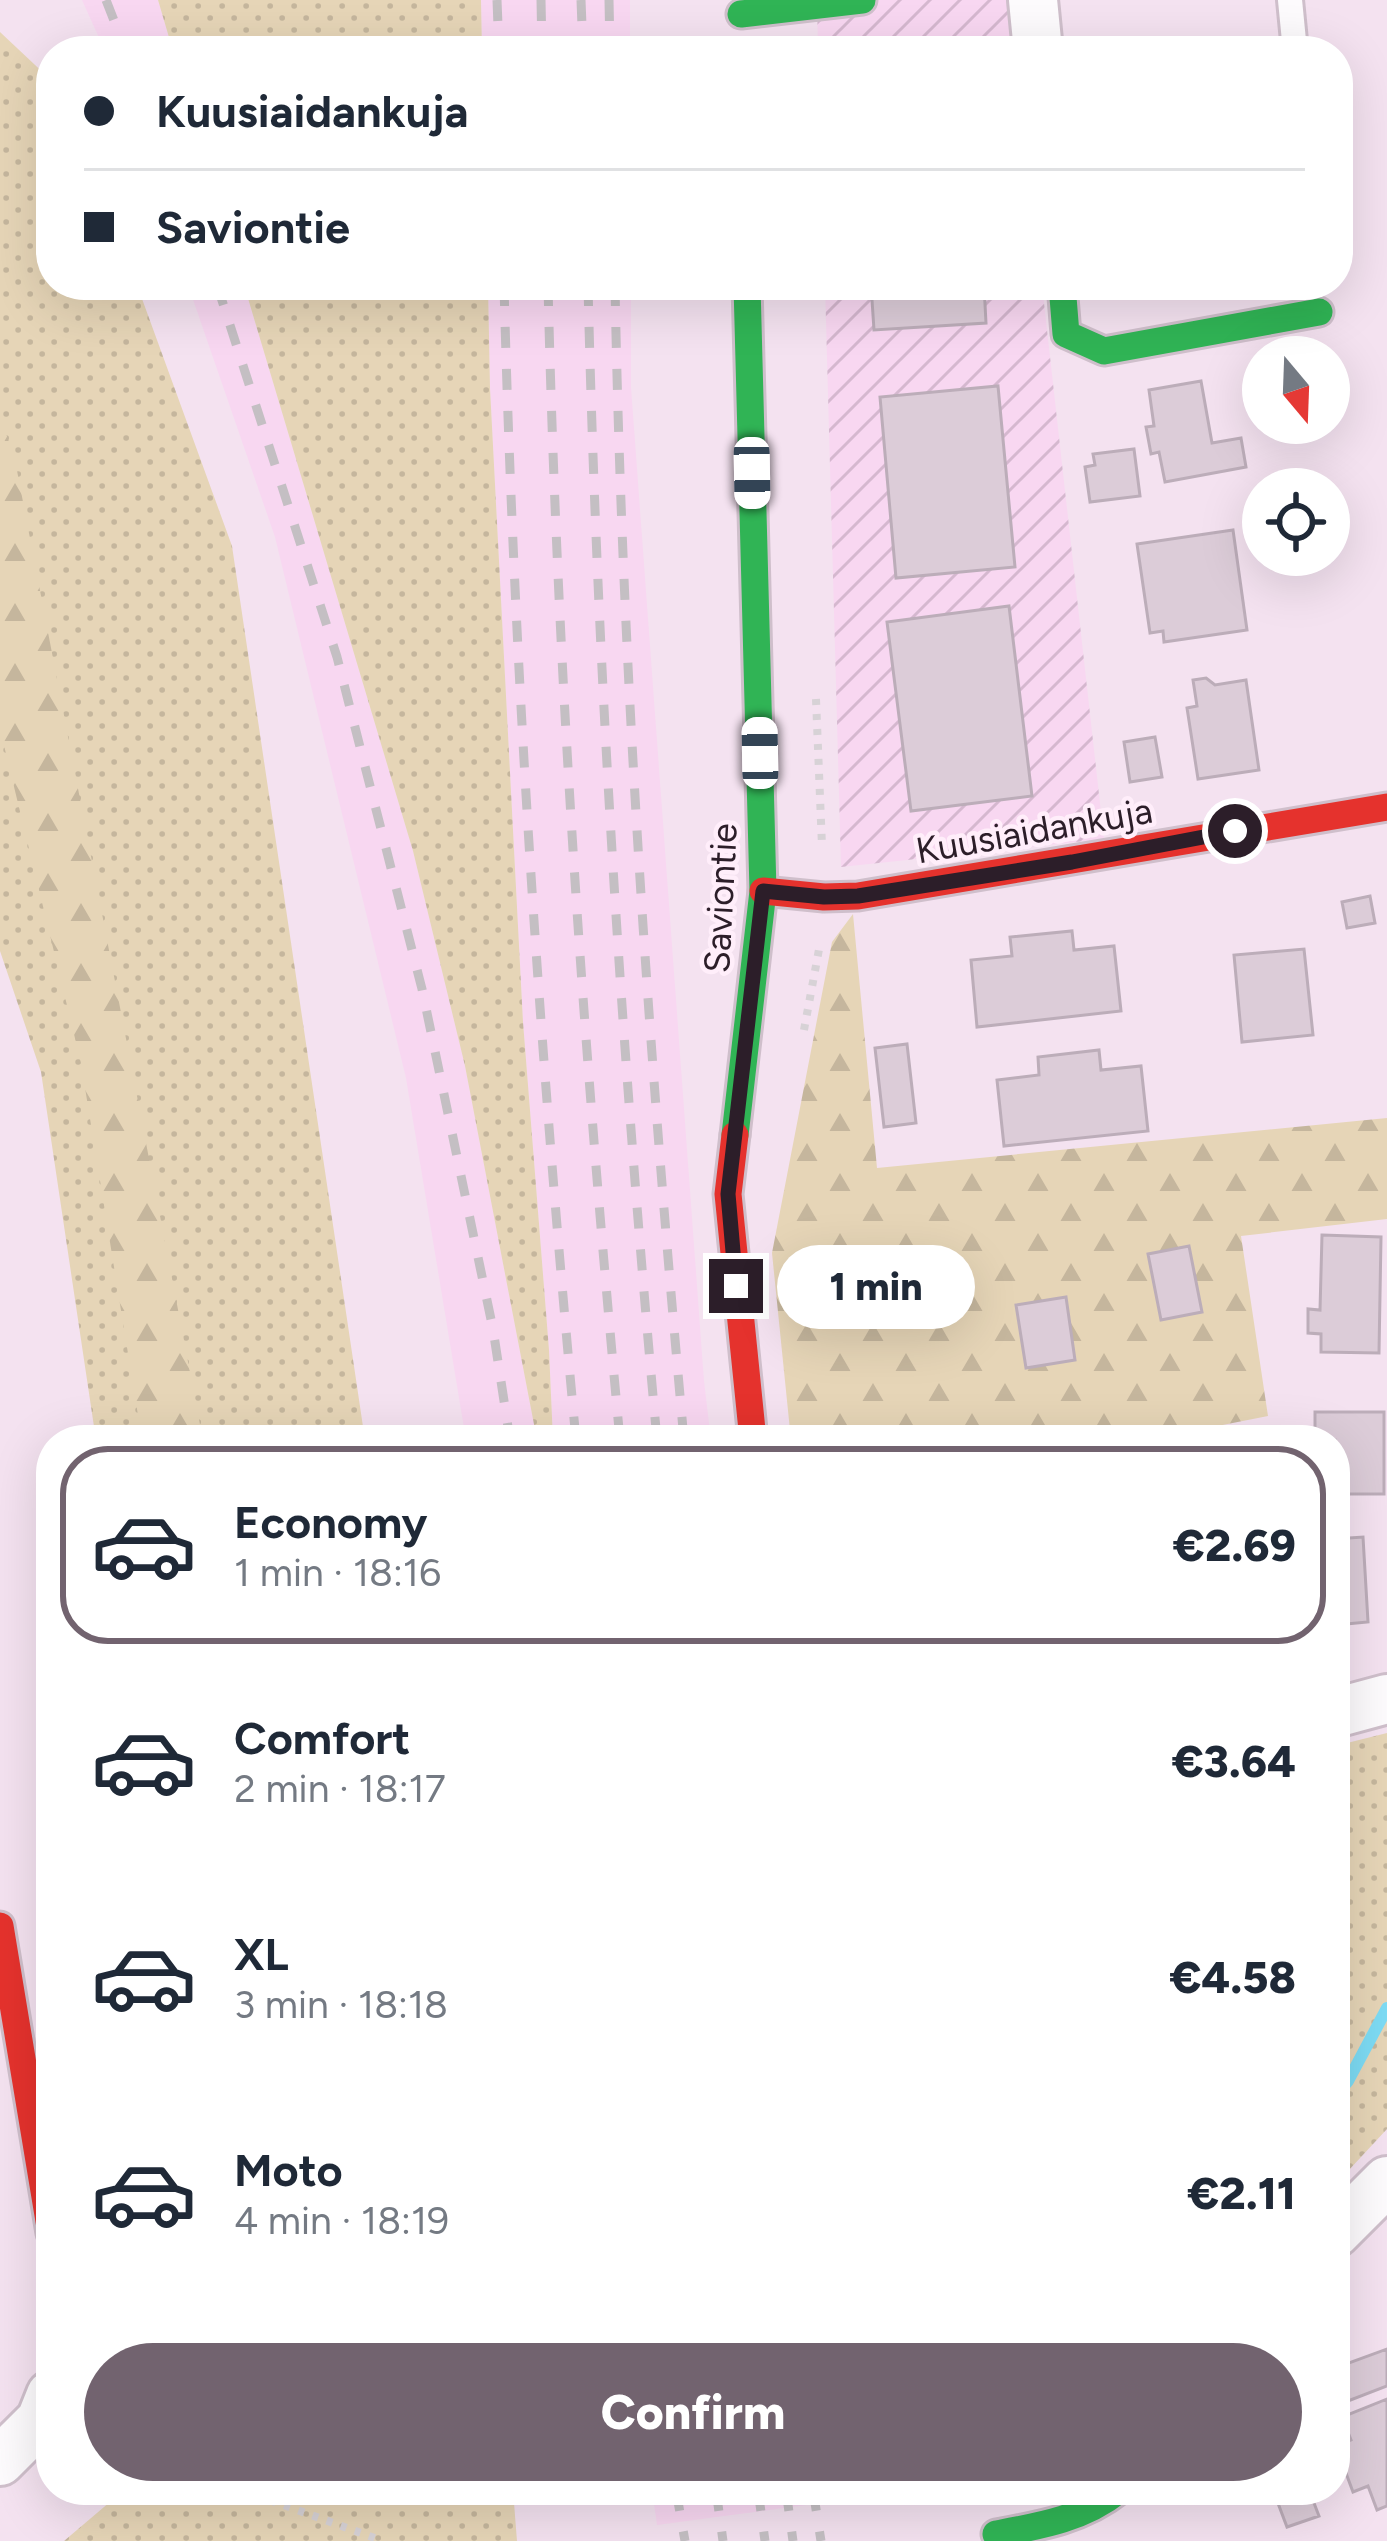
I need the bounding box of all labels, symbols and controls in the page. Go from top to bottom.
text: Kuusiaidankuja [156,84,468,138]
text: Saviontie [156,200,350,254]
north arrow [1242,336,1350,444]
map controls [1242,336,1350,576]
car [733,437,771,509]
button: locate [1242,468,1350,576]
car [741,717,779,789]
street label: Kuusiaidankuja [913,789,1156,872]
route start [1208,804,1262,858]
street label: Saviontie [695,822,746,974]
callout: 1 min [778,1244,976,1328]
route end [709,1259,763,1313]
text: 1 min [829,1263,923,1310]
icon: car [90,1491,198,1599]
text: Economy [234,1495,427,1549]
text: €2.69 [1173,1518,1296,1572]
text: 1 min · 18:16 [234,1549,441,1596]
icon: car [90,1707,198,1815]
text: Comfort [234,1711,410,1765]
text: €3.64 [1172,1734,1296,1788]
text: 2 min · 18:17 [234,1765,446,1812]
icon: car [90,1923,198,2031]
text: XL [234,1927,289,1981]
text: €4.58 [1170,1950,1296,2004]
text: 3 min · 18:18 [234,1981,448,2028]
icon: car [90,2139,198,2247]
text: Moto [234,2143,343,2197]
text: €2.11 [1187,2166,1296,2220]
text: 4 min · 18:19 [234,2197,449,2244]
button: Confirm [84,2343,1302,2481]

